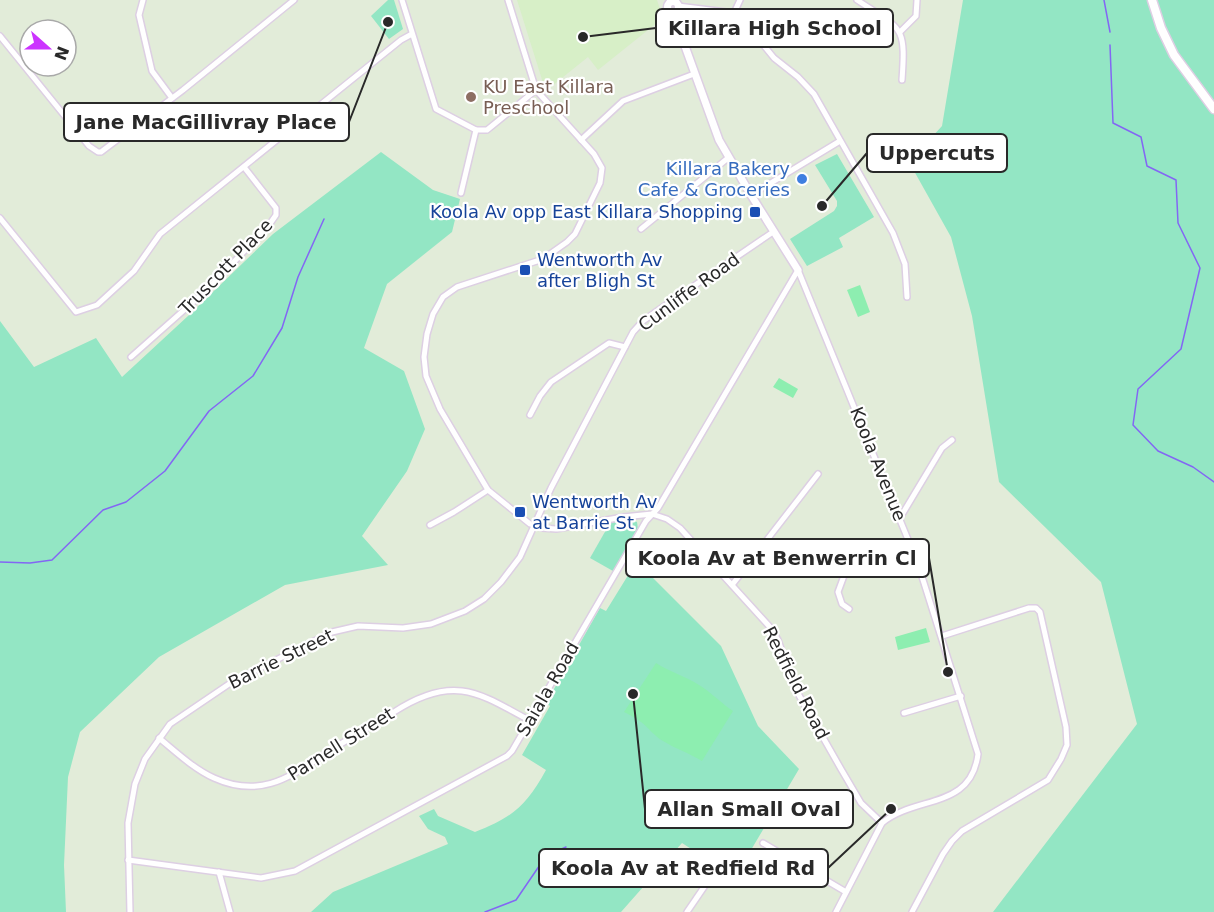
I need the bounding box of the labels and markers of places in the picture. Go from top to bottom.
callout: Killara High School [656,9,893,47]
place label: KU East Killara Preschool [483,76,614,118]
marker: KU East Killara Preschool [464,90,478,104]
callout: Jane MacGillivray Place [64,103,349,141]
callout: Uppercuts [867,134,1007,172]
place label: Killara Bakery Cafe & Groceries [638,158,790,200]
marker: Killara Bakery Cafe & Groceries [795,172,809,186]
place label: Koola Av opp East Killara Shopping [430,201,743,222]
marker: Koola Av opp East Killara Shopping [748,205,762,219]
place label: Wentworth Av after Bligh St [537,249,663,291]
marker: Wentworth Av after Bligh St [518,263,532,277]
place label: Wentworth Av at Barrie St [532,491,658,533]
marker: Wentworth Av at Barrie St [513,505,527,519]
callout: Koola Av at Benwerrin Cl [626,539,929,577]
callout: Allan Small Oval [645,790,853,828]
callout: Koola Av at Redfield Rd [539,849,828,887]

